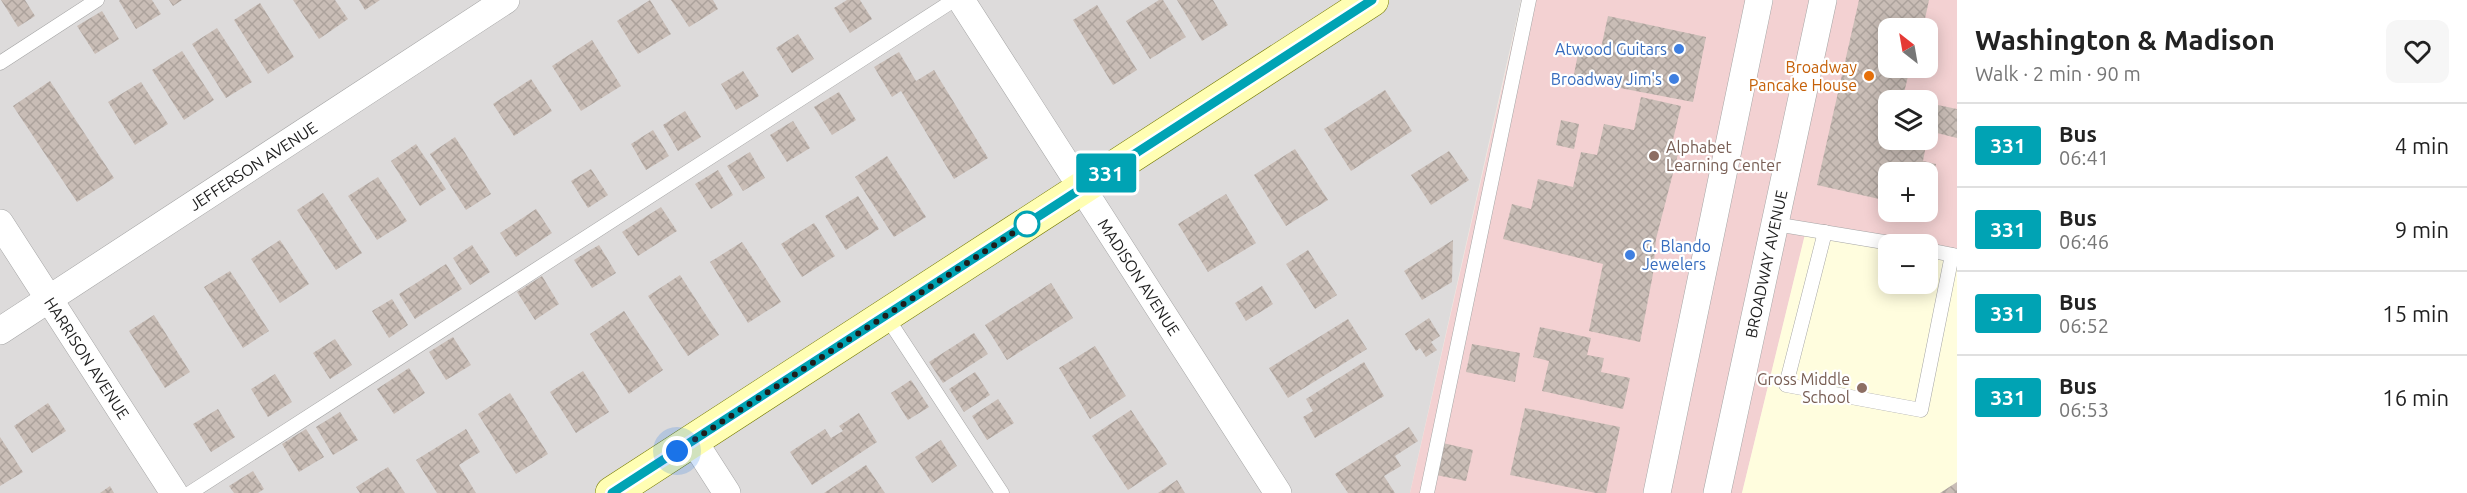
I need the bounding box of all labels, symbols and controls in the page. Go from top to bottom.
north arrow [1878,18,1938,78]
map controls [1878,18,1938,294]
button: heart [2386,20,2449,83]
text: Washington & Madison [1975,24,2275,55]
place label: Atwood Guitars [1555,40,1667,58]
marker: Atwood Guitars [1672,42,1686,56]
place label: Broadway Pancake House [1749,58,1857,94]
text: Walk · 2 min · 90 m [1975,62,2141,85]
marker: Broadway Pancake House [1862,69,1876,83]
place label: Broadway Jim's [1551,70,1662,88]
marker: Broadway Jim's [1667,72,1681,86]
button: layers [1878,90,1938,150]
street label: JEFFERSON AVENUE [186,118,320,214]
text: Bus [2059,121,2097,146]
text: 331 [1990,133,2026,157]
text: 4 min [2395,133,2449,158]
place label: Alphabet Learning Center [1666,138,1781,174]
text: 06:41 [2059,146,2109,169]
marker: Alphabet Learning Center [1647,149,1661,163]
line badge: 331 [1072,154,1140,192]
text: 331 [1088,161,1124,185]
button: + [1878,162,1938,222]
street label: BROADWAY AVENUE [1742,188,1790,340]
text: Bus [2059,205,2097,230]
unlabelled marker [1014,211,1040,237]
street label: MADISON AVENUE [1095,215,1183,339]
text: 331 [1990,217,2026,241]
text: 9 min [2395,217,2449,242]
text: 06:46 [2059,230,2109,253]
button: − [1878,234,1938,294]
place label: G. Blando Jewelers [1642,237,1711,273]
marker: G. Blando Jewelers [1623,248,1637,262]
text: Bus [2059,289,2097,314]
street label: HARRISON AVENUE [41,294,133,422]
text: 331 [1990,301,2026,325]
text: 15 min [2382,301,2449,326]
text: 06:52 [2059,314,2109,337]
place label: Gross Middle School [1757,370,1850,406]
text: Bus [2059,373,2097,398]
marker: Gross Middle School [1855,381,1869,395]
text: 331 [1990,385,2026,409]
text: 16 min [2382,385,2449,410]
text: 06:53 [2059,398,2109,421]
your location [662,436,692,466]

